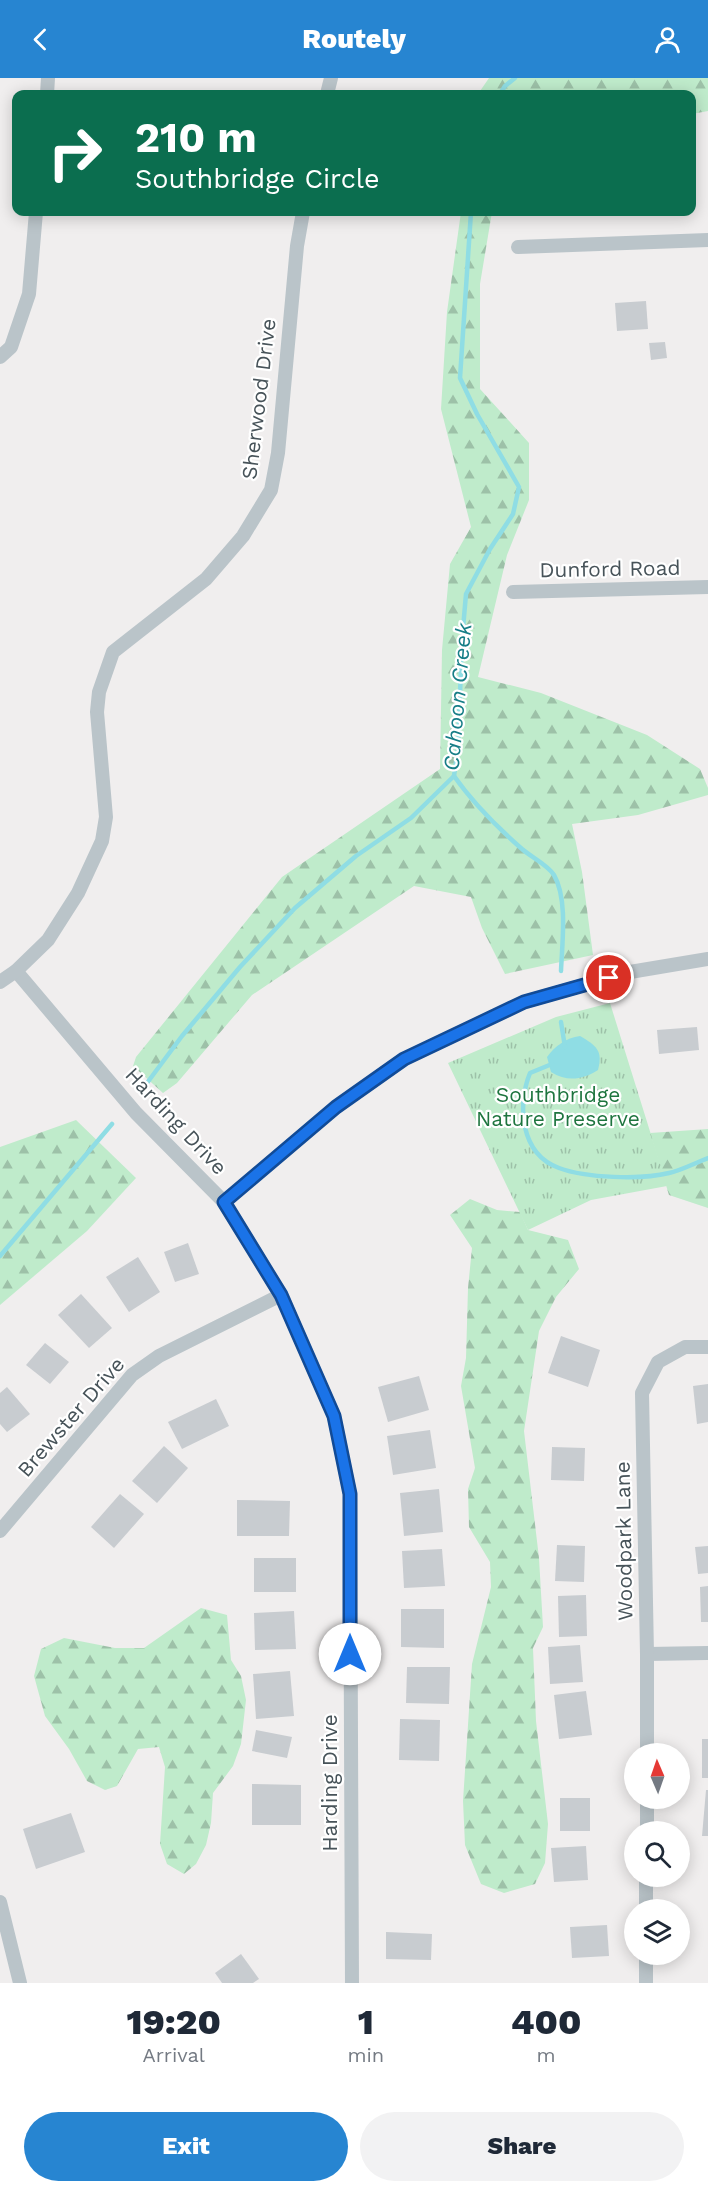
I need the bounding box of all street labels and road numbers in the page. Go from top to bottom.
street label: Sherwood Drive [236,317,281,481]
street label: Dunford Road [539,555,681,582]
street label: Harding Drive [120,1062,232,1180]
street label: Brewster Drive [12,1352,129,1482]
street label: Woodpark Lane [610,1461,637,1621]
street label: Harding Drive [317,1714,342,1852]

